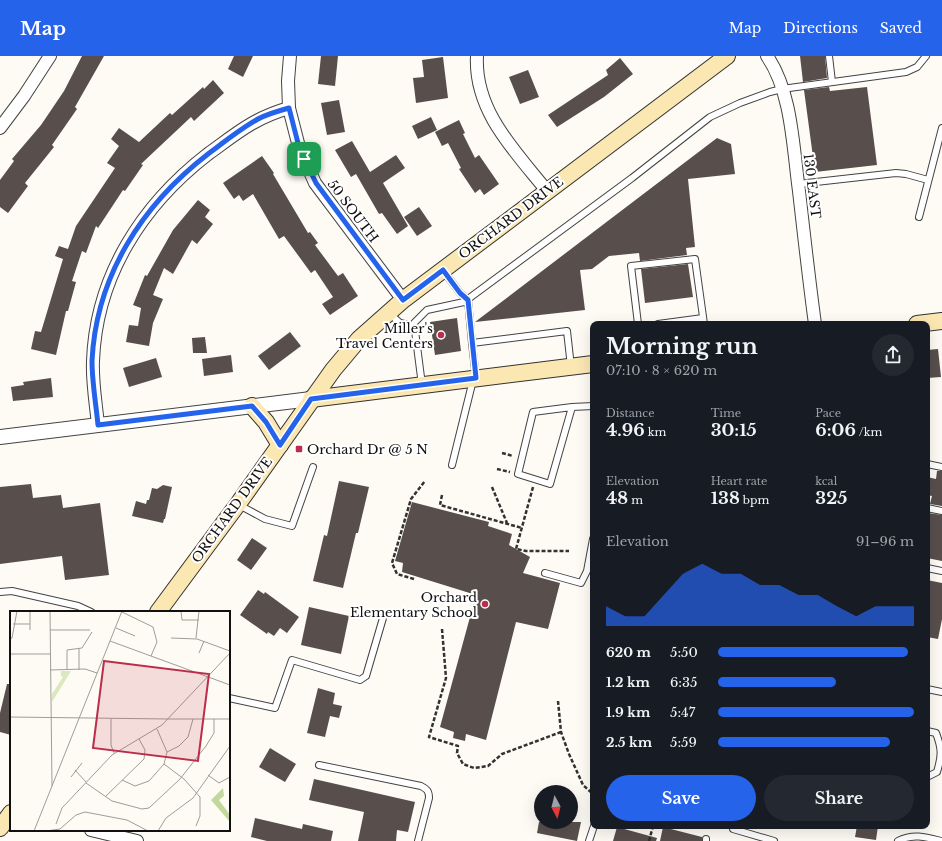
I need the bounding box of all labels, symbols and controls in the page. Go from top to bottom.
text: Map [20,17,66,40]
text: Map [729,19,761,37]
text: Directions [783,19,858,37]
text: Saved [880,19,922,37]
pin [287,142,321,176]
icon: arrive [293,148,315,170]
street label: 130 EAST [800,153,824,220]
street label: ORCHARD DRIVE [455,173,567,263]
street label: 50 SOUTH [324,176,382,246]
place label: Miller's Travel Centers [336,320,433,352]
marker: Miller's Travel Centers [436,330,446,340]
text: Morning run [606,333,758,360]
button: share [872,334,914,376]
text: 07:10 · 8 × 620 m [606,362,717,379]
text: Distance [606,406,655,420]
text: Time [711,406,741,420]
text: Pace [815,406,841,420]
text: 4.96 [606,420,645,441]
text: 30:15 [711,420,757,441]
text: 6:06 [815,420,856,441]
text: km [645,425,666,439]
text: /km [856,425,882,439]
place label: Orchard Dr @ 5 N [307,441,428,458]
marker: Orchard Dr @ 5 N [294,444,304,454]
street label: ORCHARD DRIVE [188,454,276,566]
text: Elevation [606,474,659,488]
text: Heart rate [711,474,767,488]
text: kcal [815,474,837,488]
text: 48 [606,488,628,509]
text: 138 [711,488,740,509]
text: 325 [815,488,847,509]
text: m [628,493,643,507]
text: bpm [740,493,769,507]
text: Elevation [606,533,669,550]
text: 91–96 m [856,533,914,550]
place label: Orchard Elementary School [350,589,477,621]
marker: Orchard Elementary School [480,599,490,609]
inset map [10,611,230,831]
text: 620 m [606,644,651,661]
text: 5:50 [670,644,698,661]
text: 1.2 km [606,674,650,691]
text: 6:35 [670,674,697,691]
text: 1.9 km [606,704,650,721]
text: 5:47 [670,704,695,721]
text: 2.5 km [606,734,652,751]
text: 5:59 [670,734,697,751]
button: Save [606,775,756,821]
button: Share [764,775,914,821]
north arrow [534,785,578,829]
map controls [534,785,578,829]

